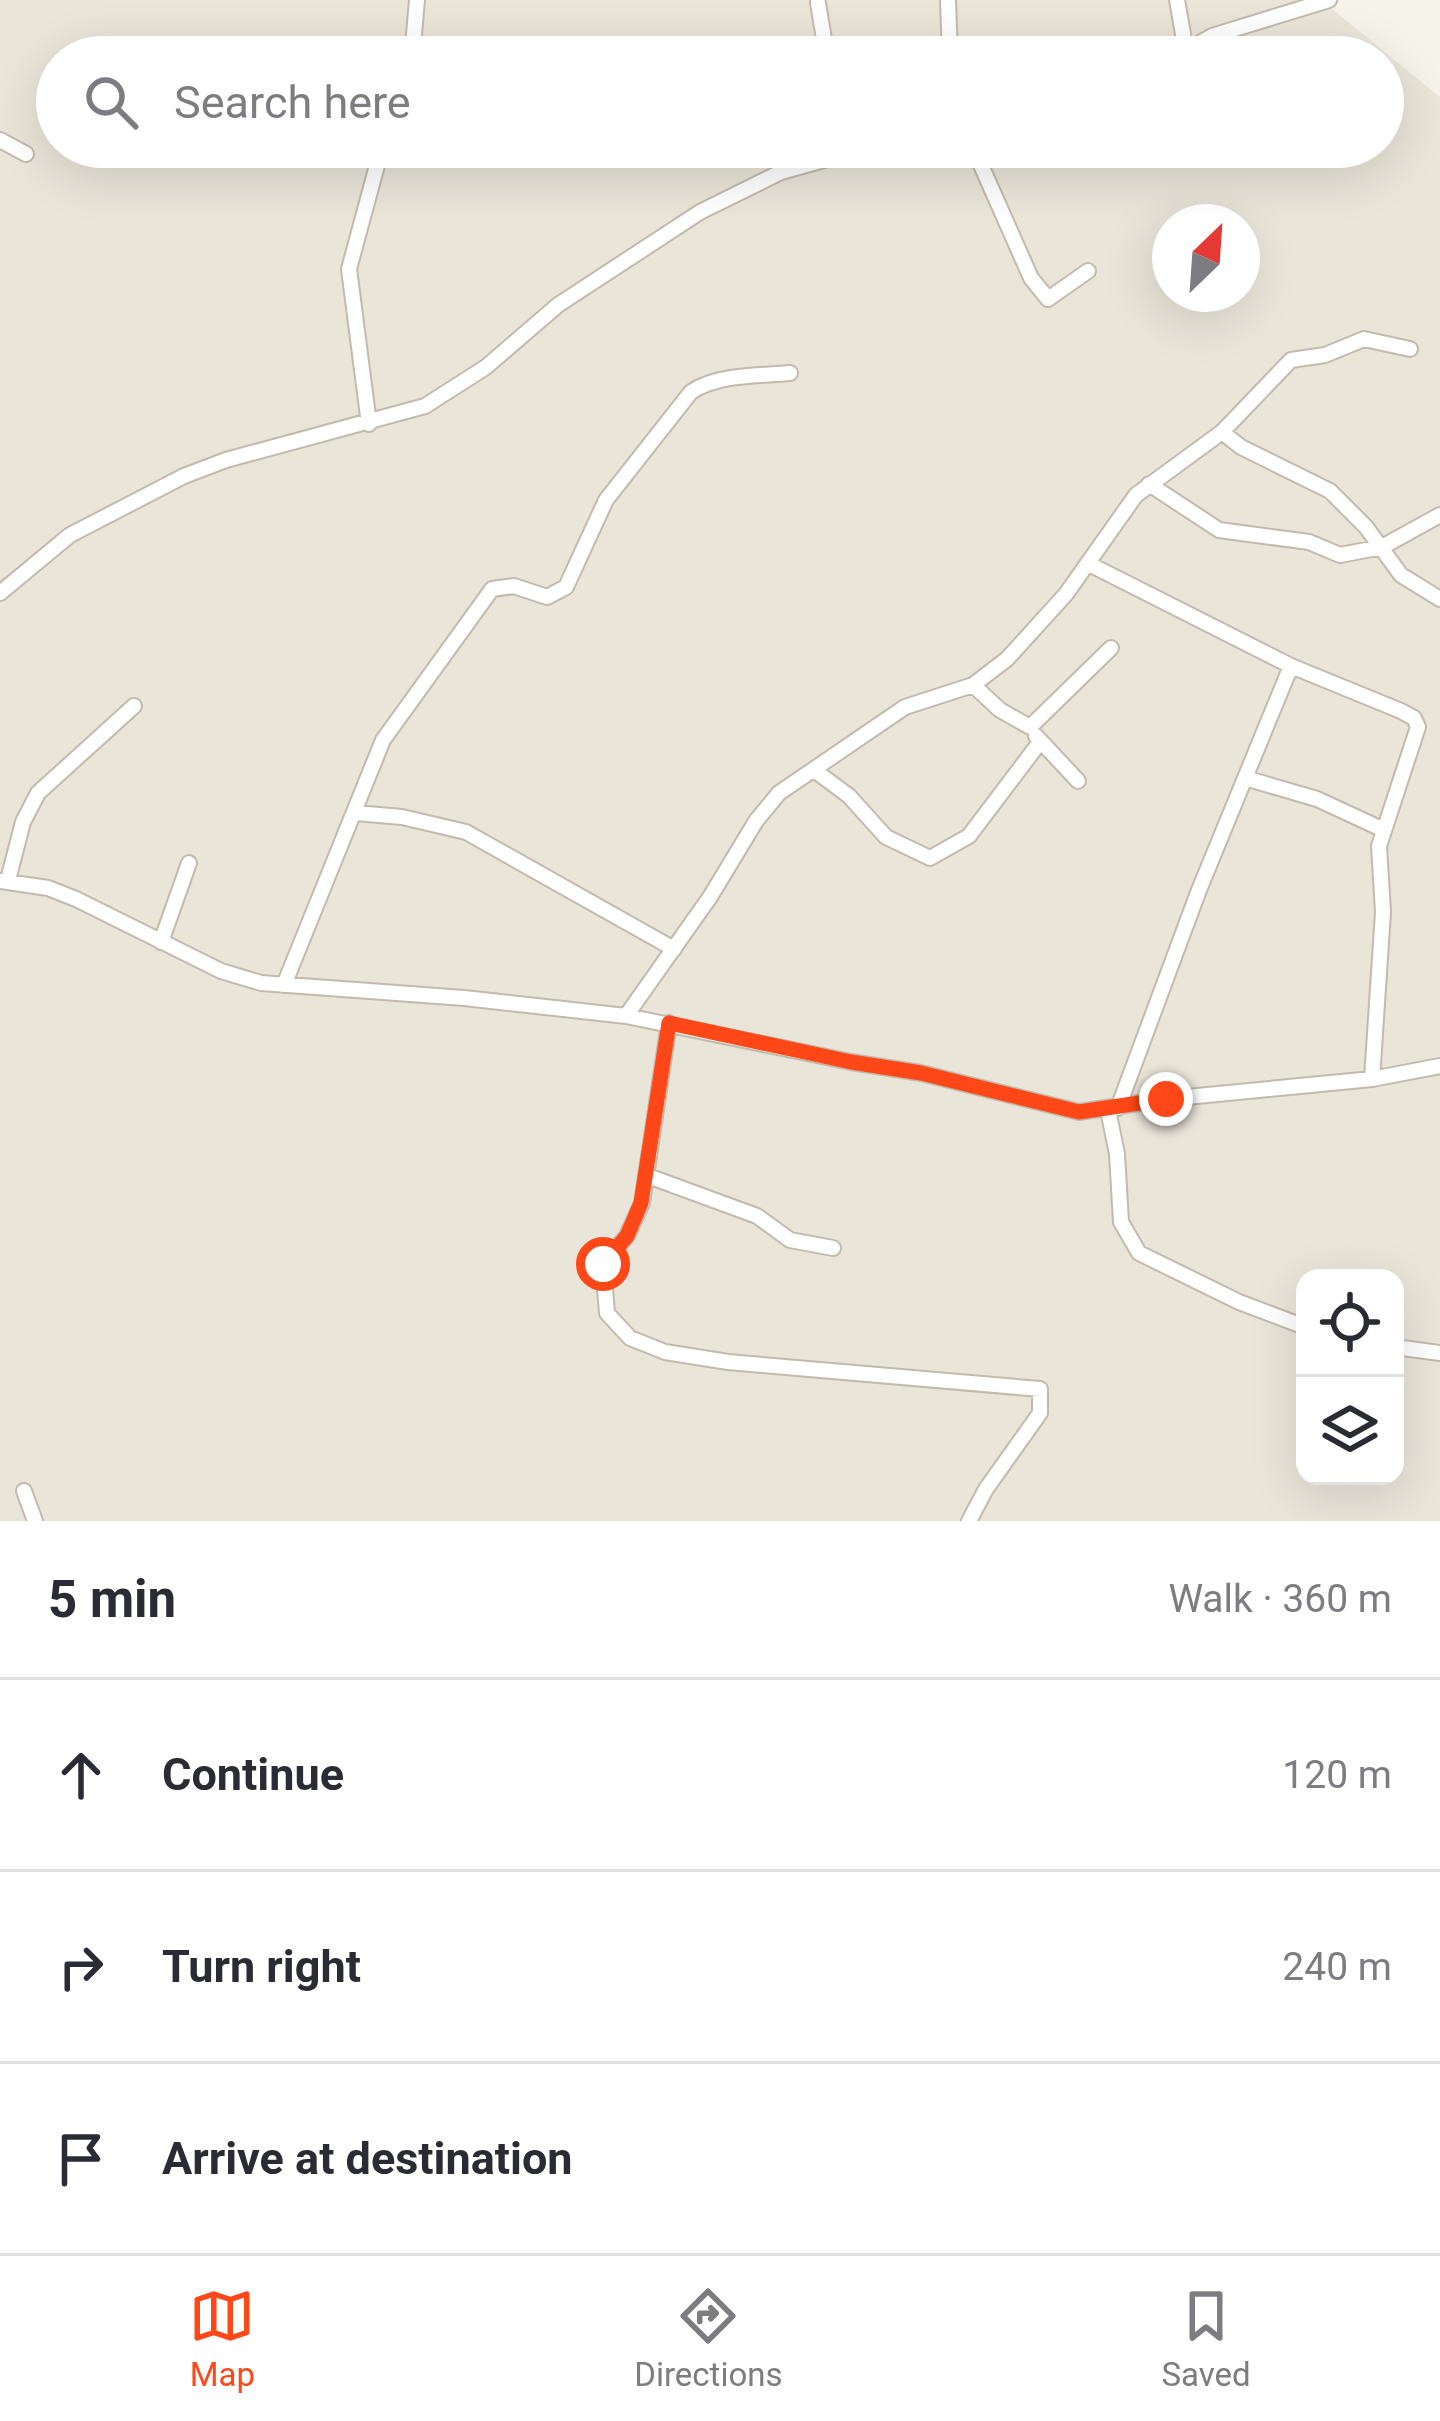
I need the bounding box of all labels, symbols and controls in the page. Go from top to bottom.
search box [36,36,1404,168]
icon: search [78,69,144,135]
text: Search here [174,76,411,129]
north arrow [1152,204,1260,312]
route end [1139,1072,1193,1126]
route start [576,1237,630,1291]
map controls [1296,1269,1404,1485]
button: locate [1296,1269,1404,1377]
button: layers [1296,1377,1404,1485]
text: 5 min [48,1570,176,1629]
text: Walk · 360 m [1168,1576,1392,1622]
icon: ahead [48,1742,114,1808]
text: Continue [162,1748,344,1801]
text: 120 m [1282,1752,1392,1798]
icon: right [48,1934,114,2000]
text: Turn right [162,1940,361,1993]
text: 240 m [1282,1944,1392,1990]
icon: arrive [48,2126,114,2192]
text: Arrive at destination [162,2132,573,2185]
tab: Map [189,2283,255,2394]
tab: Directions [634,2283,783,2394]
tab: Saved [1161,2283,1251,2394]

